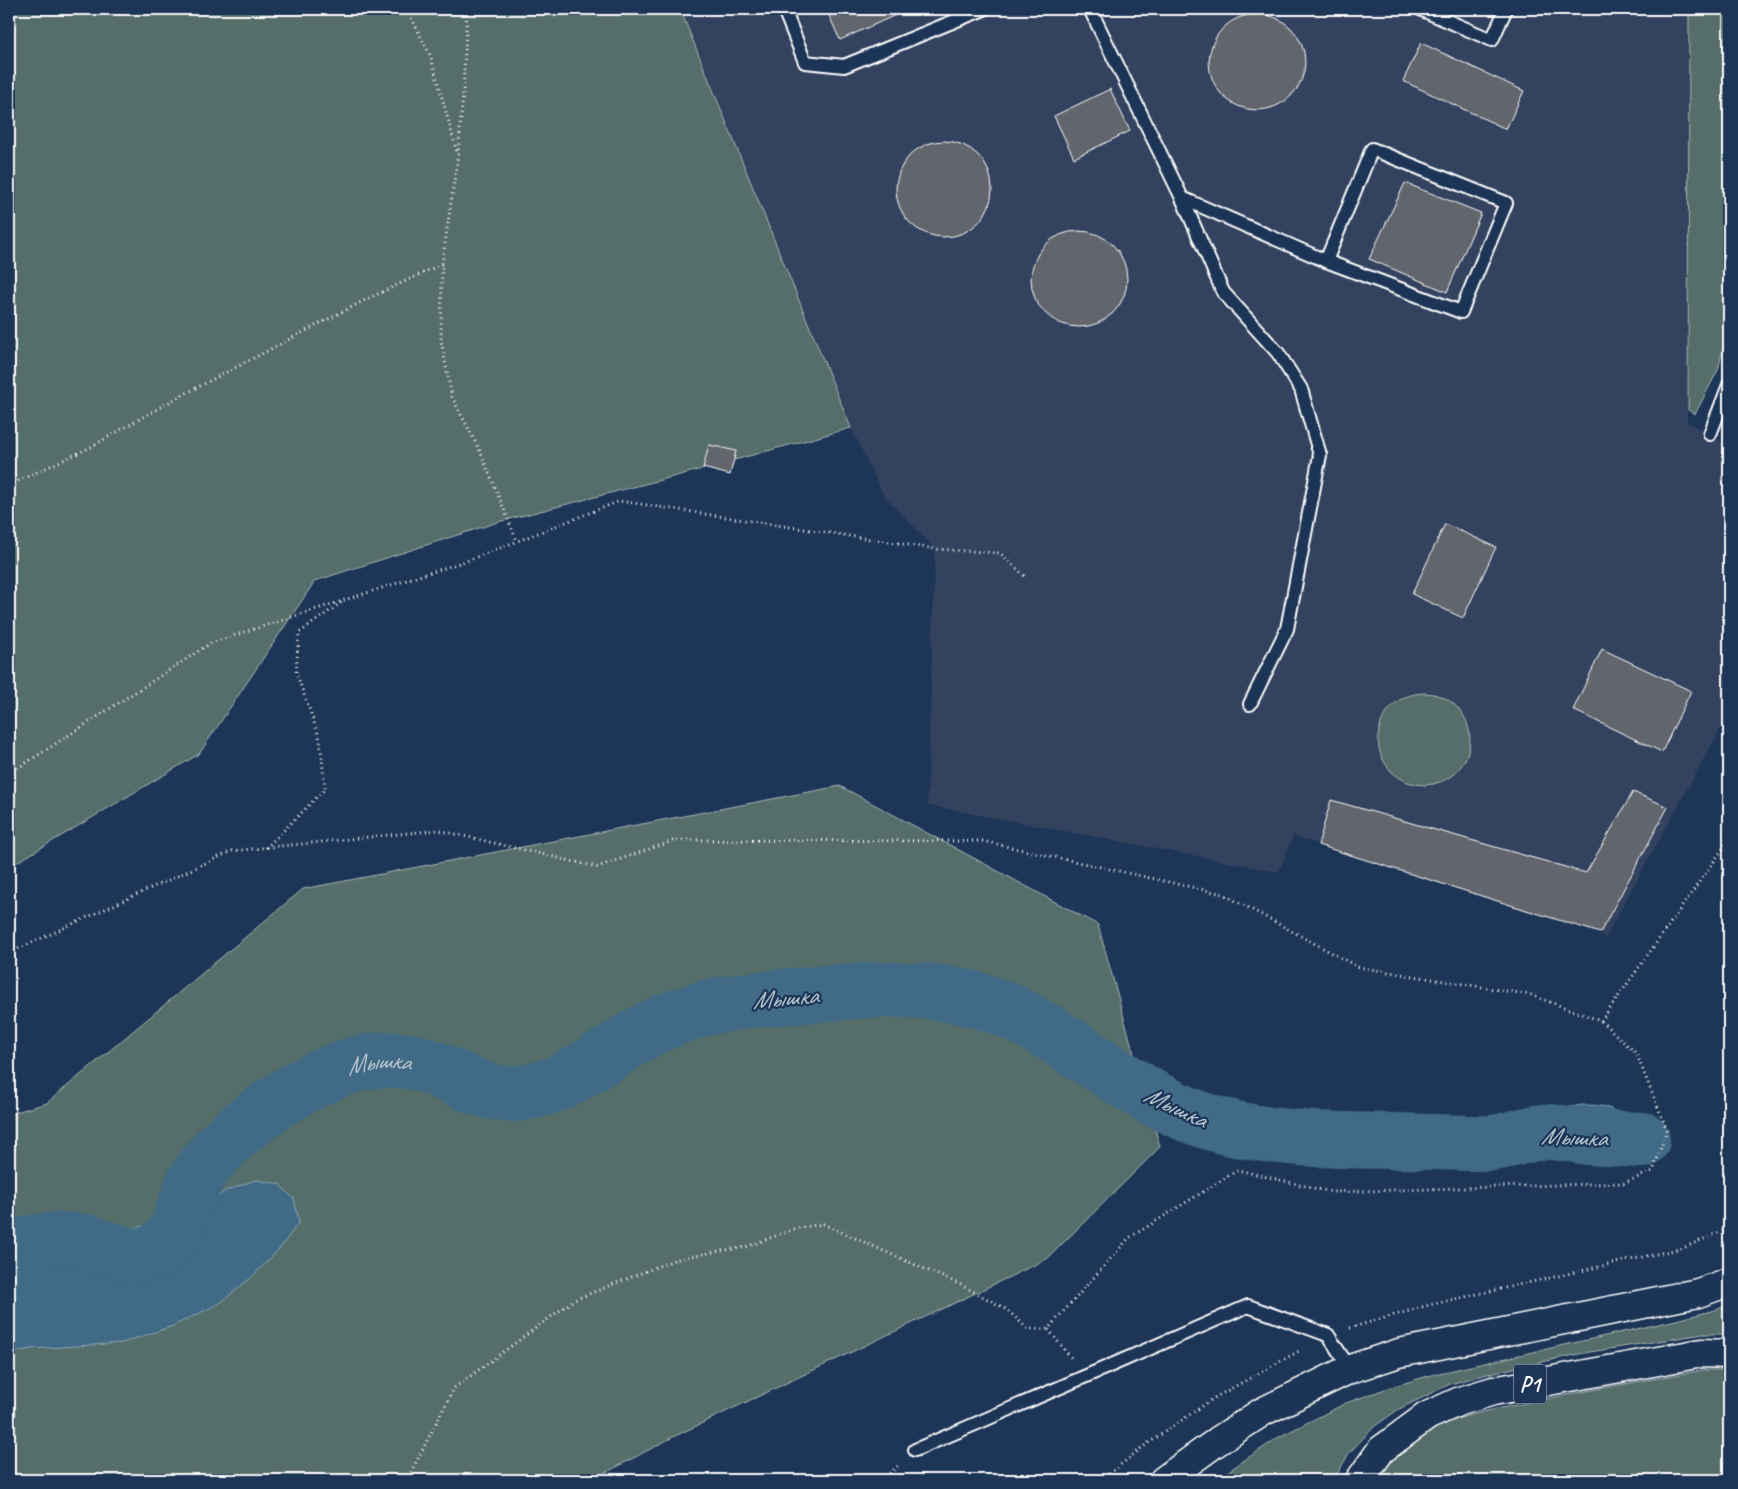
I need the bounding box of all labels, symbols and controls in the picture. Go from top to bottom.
water label: Мышка [751,979,821,1017]
water label: Мышка [342,1044,415,1083]
water label: Мышка [1139,1078,1214,1136]
water label: Мышка [1540,1120,1610,1154]
road number: Р1 [1514,1365,1546,1404]

